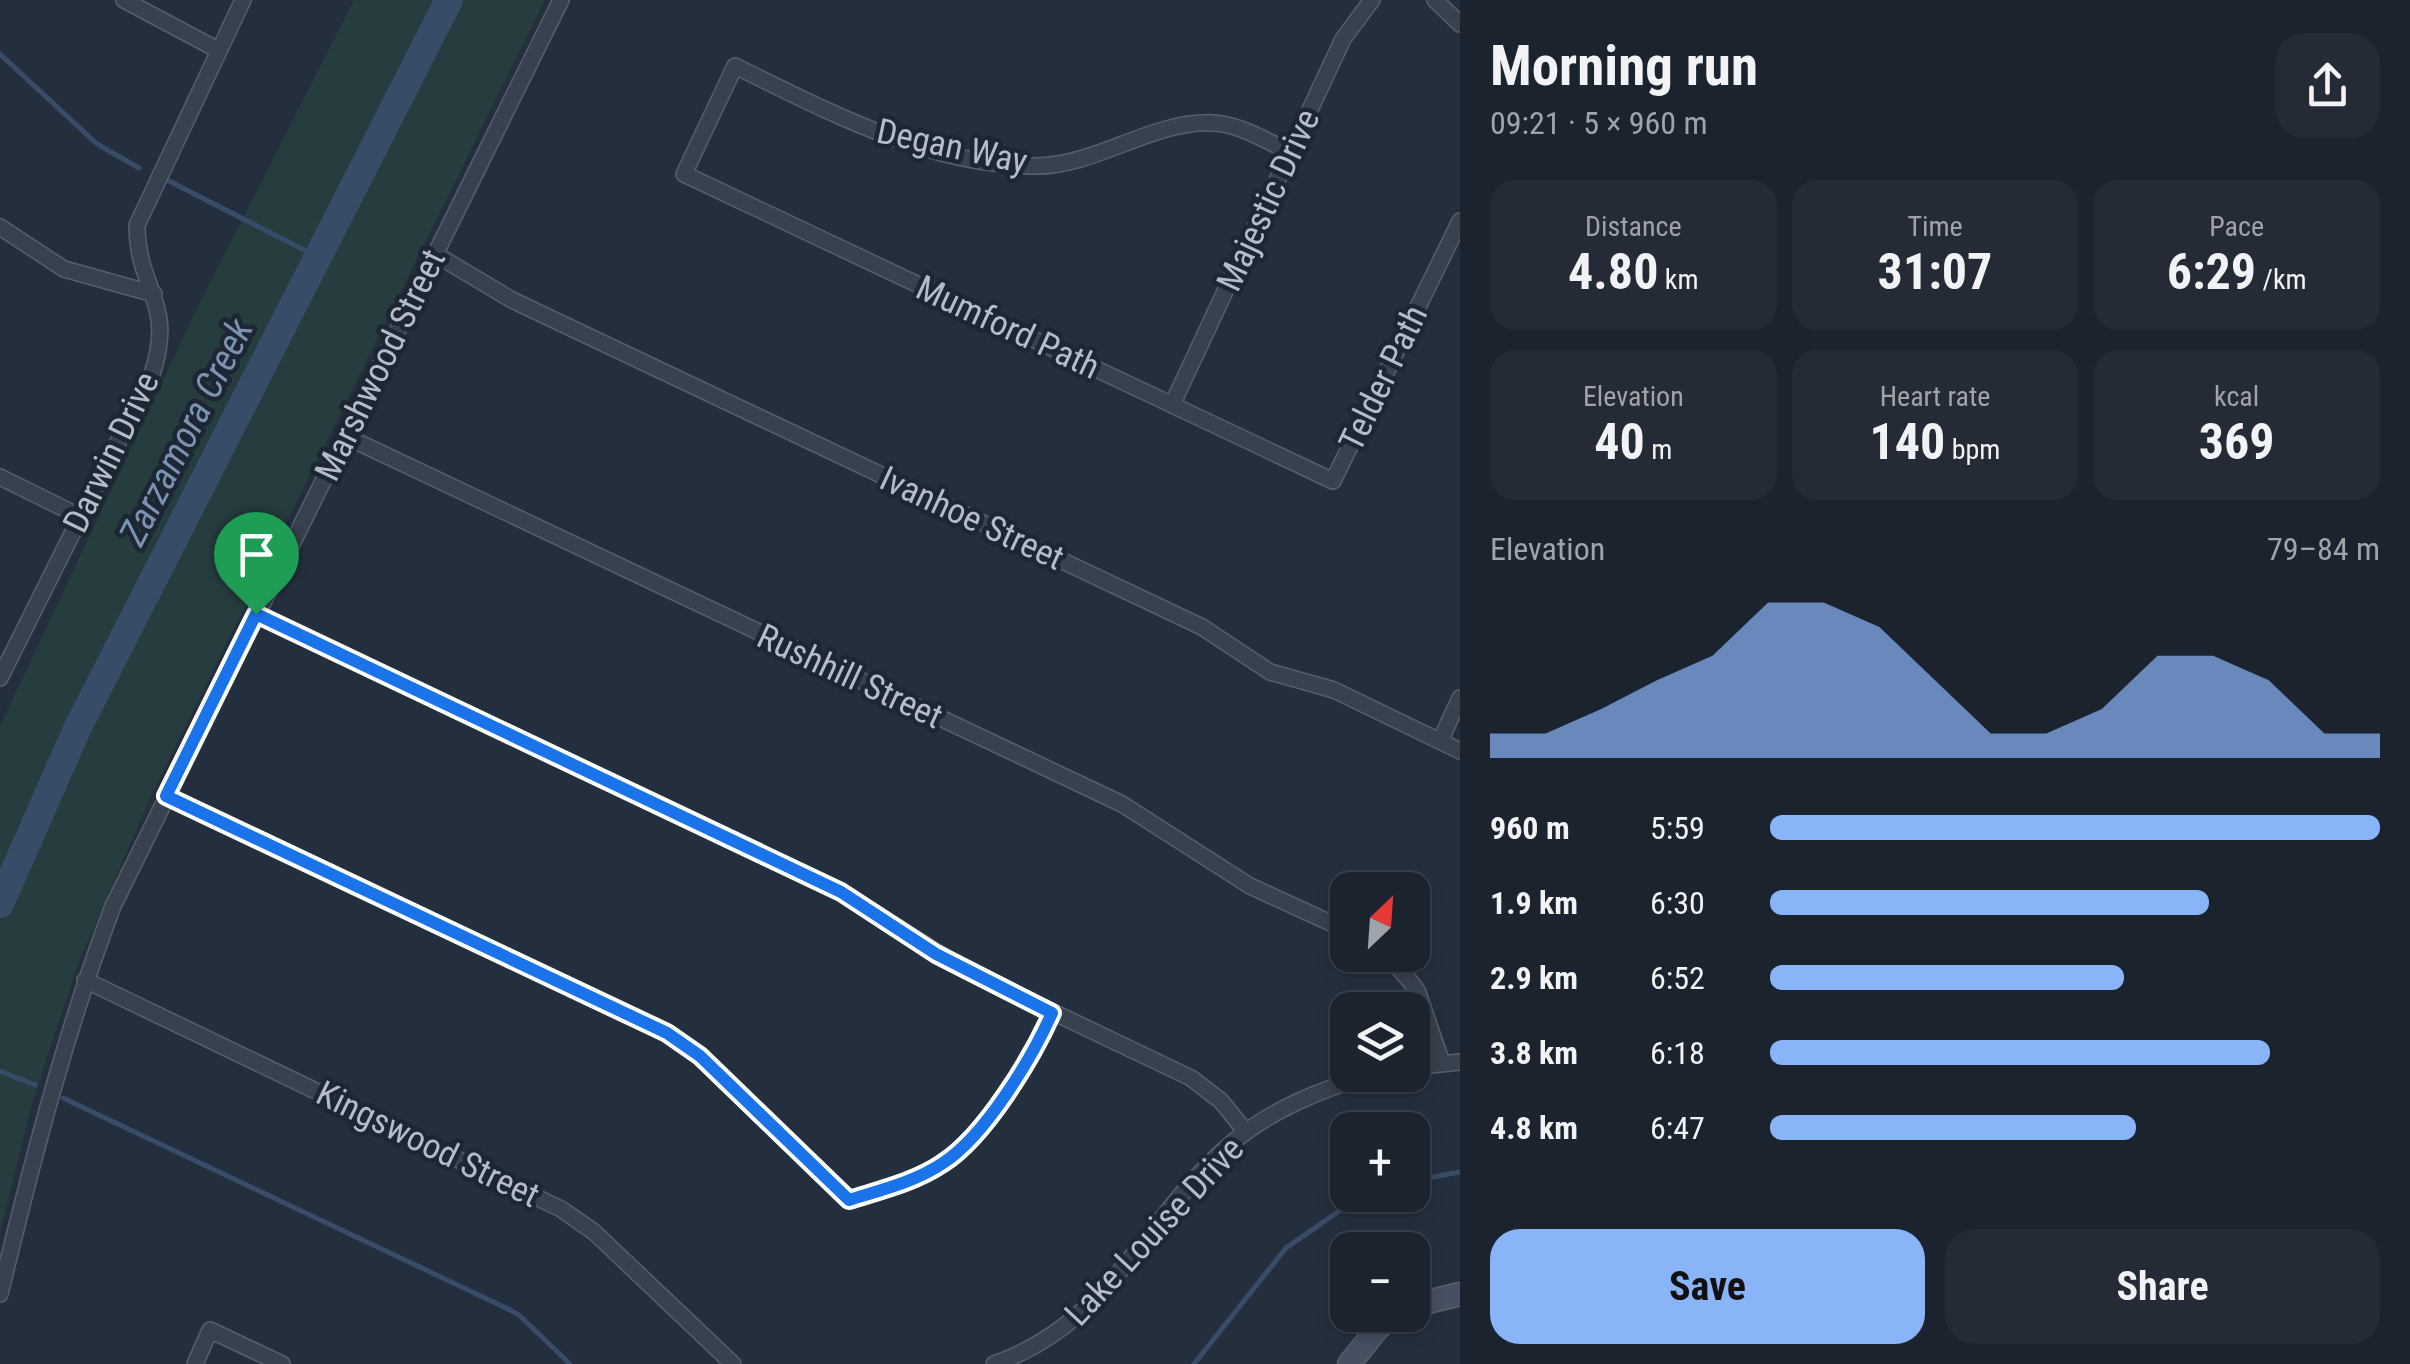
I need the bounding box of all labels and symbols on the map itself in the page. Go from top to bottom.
street label: Majestic Drive [1208,103,1328,298]
street label: Degan Way [873,111,1031,182]
street label: Marshwood Street [307,243,454,487]
street label: Mumford Path [910,267,1106,388]
street label: Telder Path [1331,299,1436,458]
water label: Zarzamora Creek [110,310,263,553]
street label: Darwin Drive [55,365,168,539]
street label: Ivanhoe Street [873,458,1070,579]
pin [214,512,299,615]
street label: Rushhill Street [751,616,949,737]
north arrow [1330,872,1430,972]
street label: Kingswood Street [310,1073,546,1216]
street label: Lake Louise Drive [1057,1129,1252,1334]

